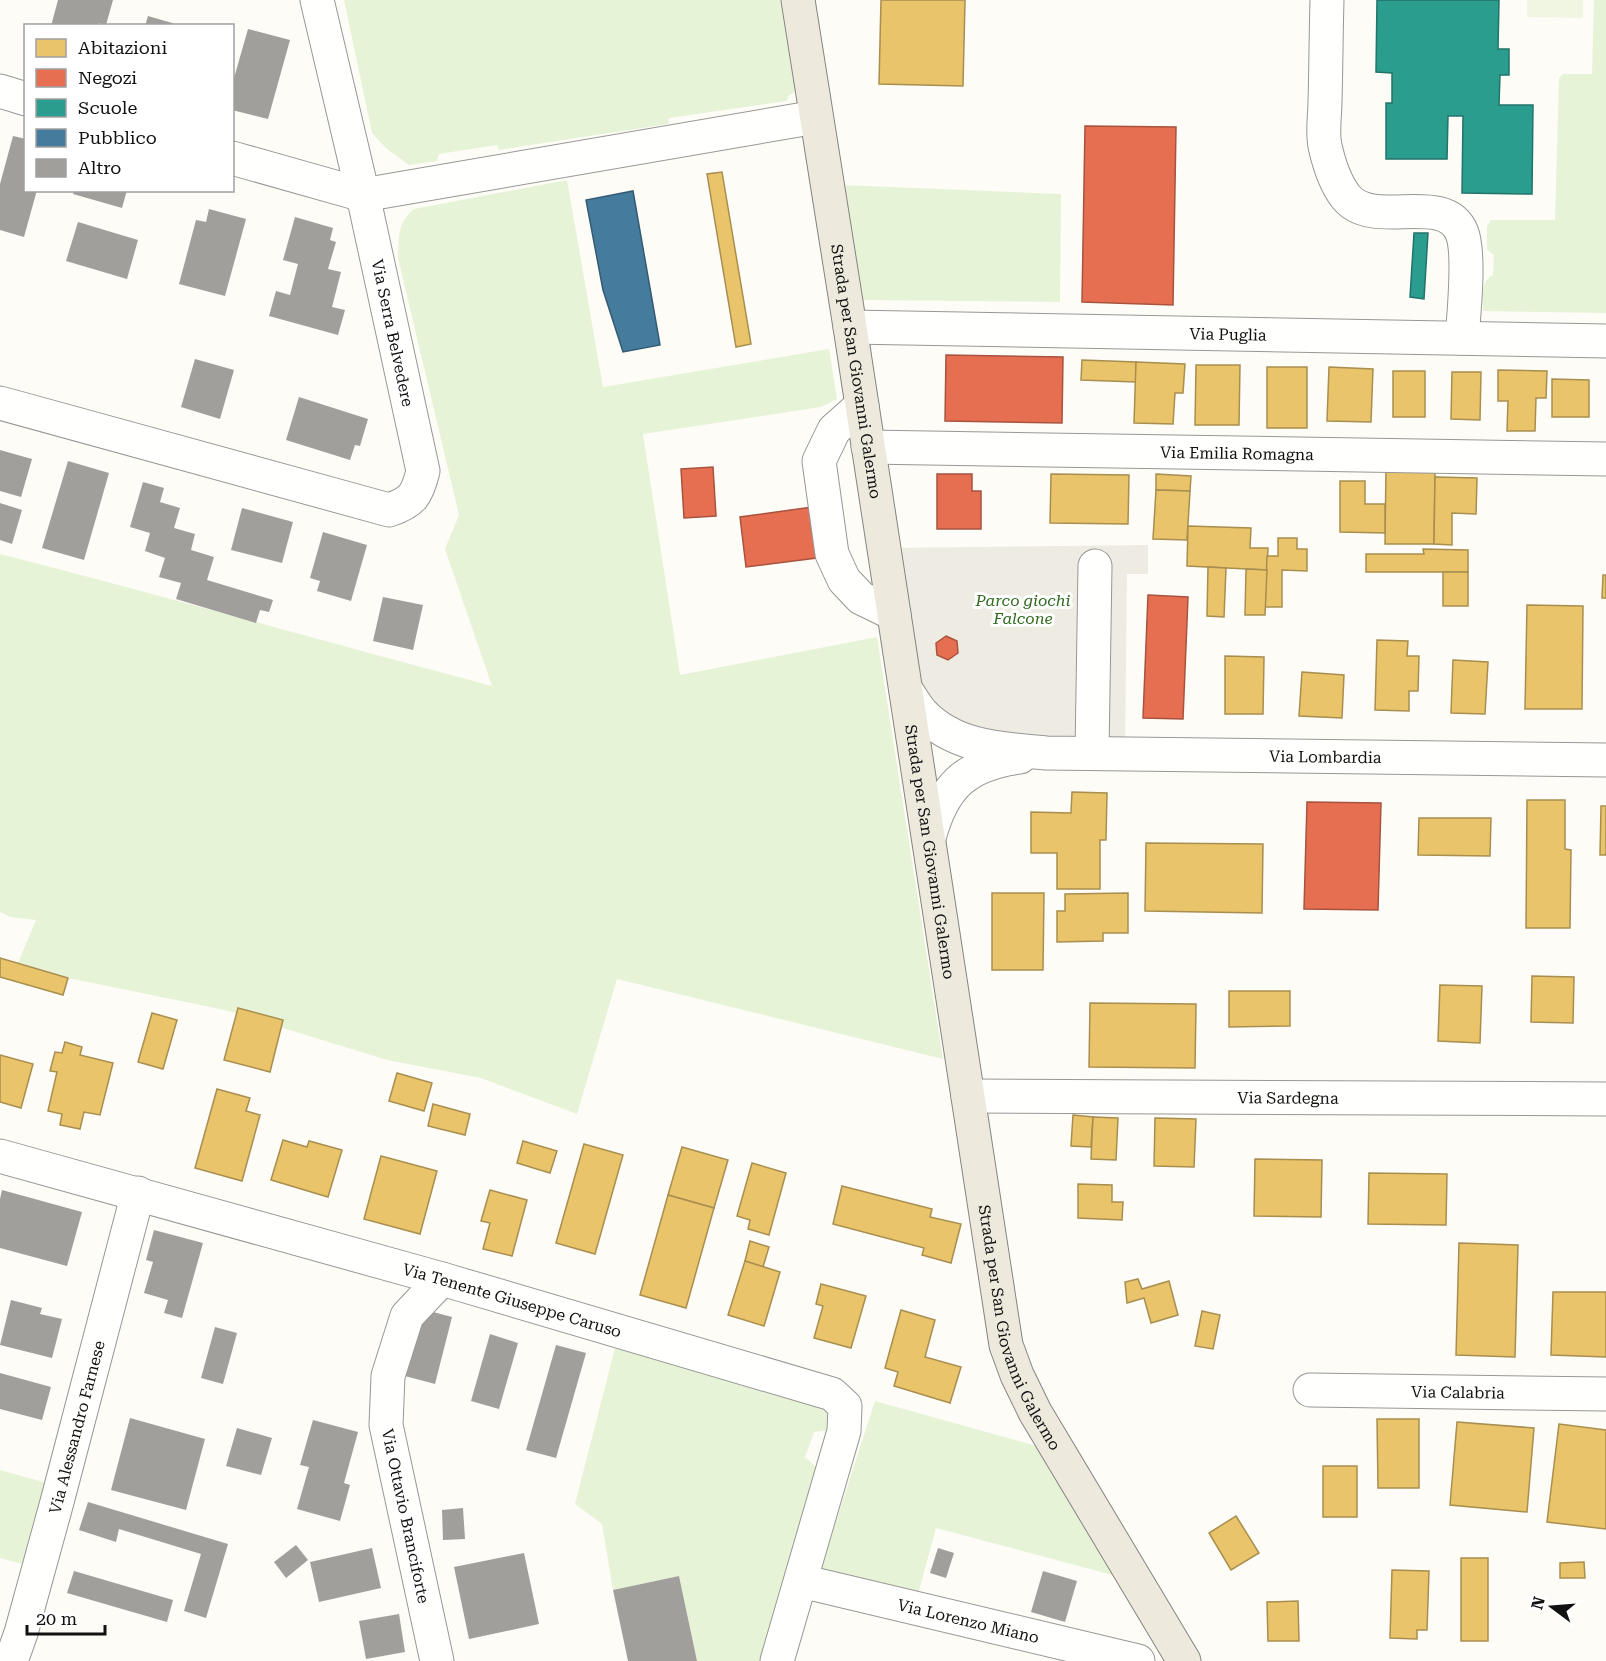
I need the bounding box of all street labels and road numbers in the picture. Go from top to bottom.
street label: Strada per San Giovanni Galermo [827,243,885,500]
street label: Via Serra Belvedere [368,258,417,409]
street label: Via Puglia [1189,324,1267,345]
street label: Via Emilia Romagna [1160,443,1314,464]
street label: Strada per San Giovanni Galermo [901,723,959,981]
street label: Via Lombardia [1269,747,1382,767]
street label: Via Sardegna [1237,1088,1339,1108]
street label: Strada per San Giovanni Galermo [975,1204,1065,1454]
street label: Via Tenente Giuseppe Caruso [400,1259,624,1341]
street label: Via Alessandro Farnese [45,1338,109,1516]
street label: Via Calabria [1411,1382,1505,1403]
street label: Via Ottavio Branciforte [378,1427,433,1605]
street label: Via Lorenzo Miano [895,1595,1041,1647]

